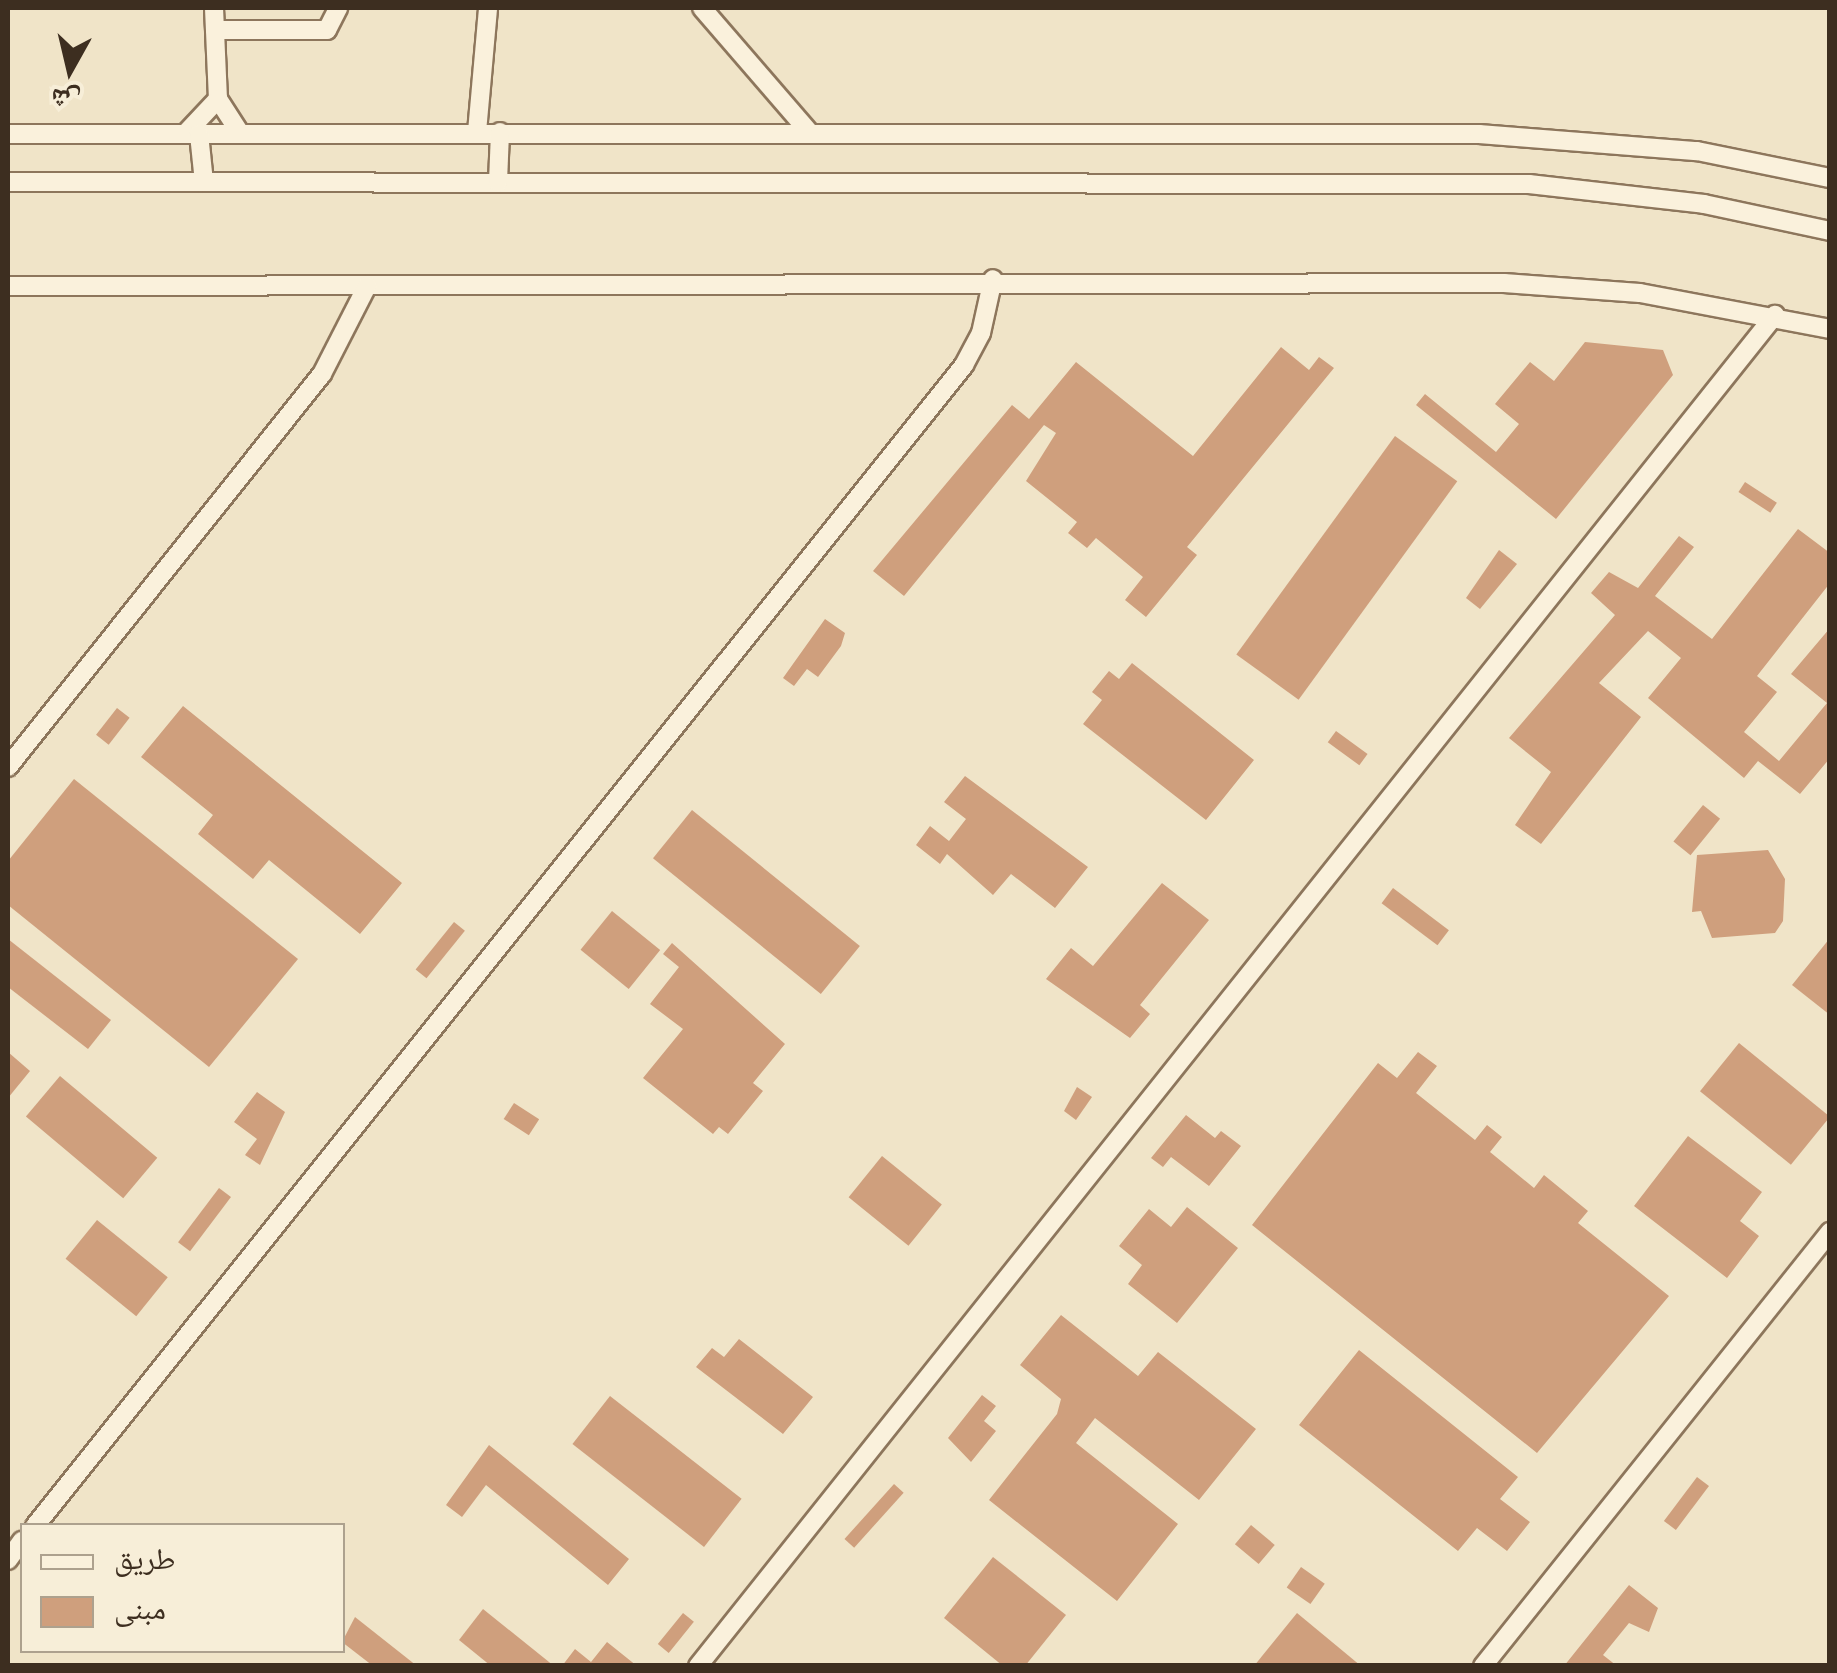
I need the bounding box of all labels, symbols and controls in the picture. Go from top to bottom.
north arrow [20,20,120,120]
text: ش [49,83,83,118]
legend [20,1523,345,1653]
text: طريق [114,1542,175,1575]
text: مبنى [114,1592,166,1625]

